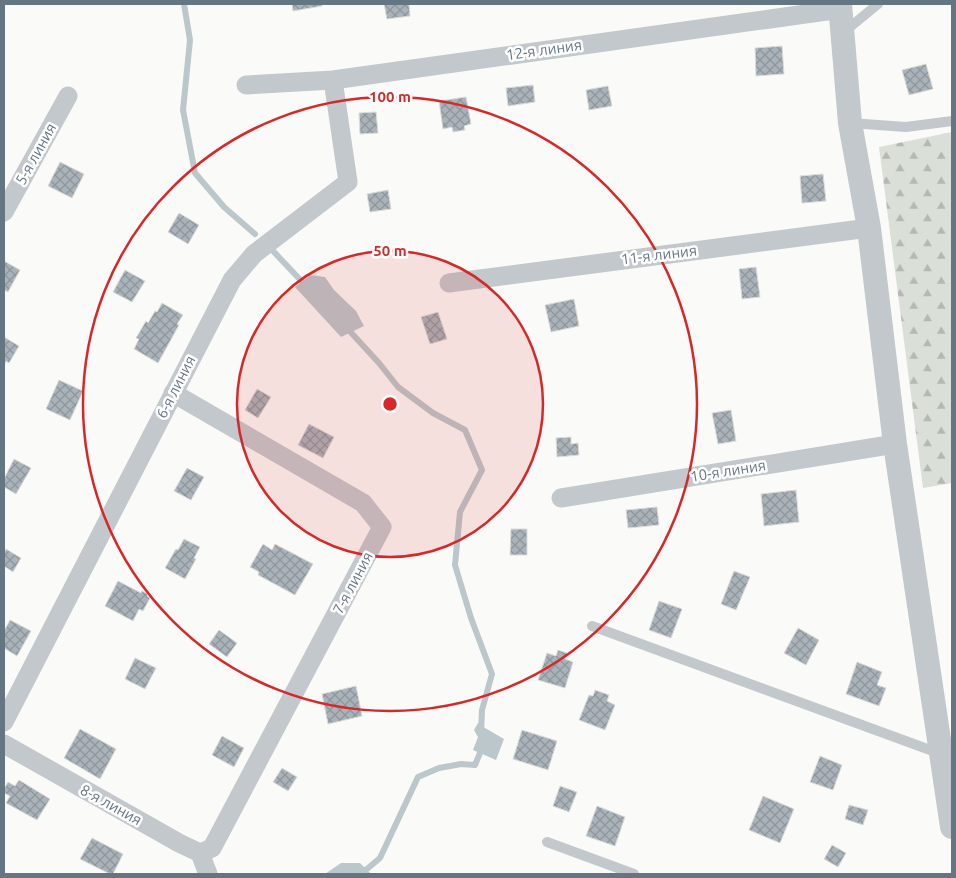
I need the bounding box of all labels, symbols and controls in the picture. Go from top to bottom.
street label: 12-я линия [505,36,583,63]
text: 100 m [369,88,411,105]
street label: 5-я линия [12,120,59,187]
street label: 11-я линия [620,241,698,268]
text: 50 m [373,242,407,259]
street label: 6-я линия [153,353,198,421]
centre of rings [381,395,399,413]
street label: 10-я линия [689,456,767,485]
street label: 7-я линия [329,549,376,617]
street label: 8-я линия [78,781,145,828]

